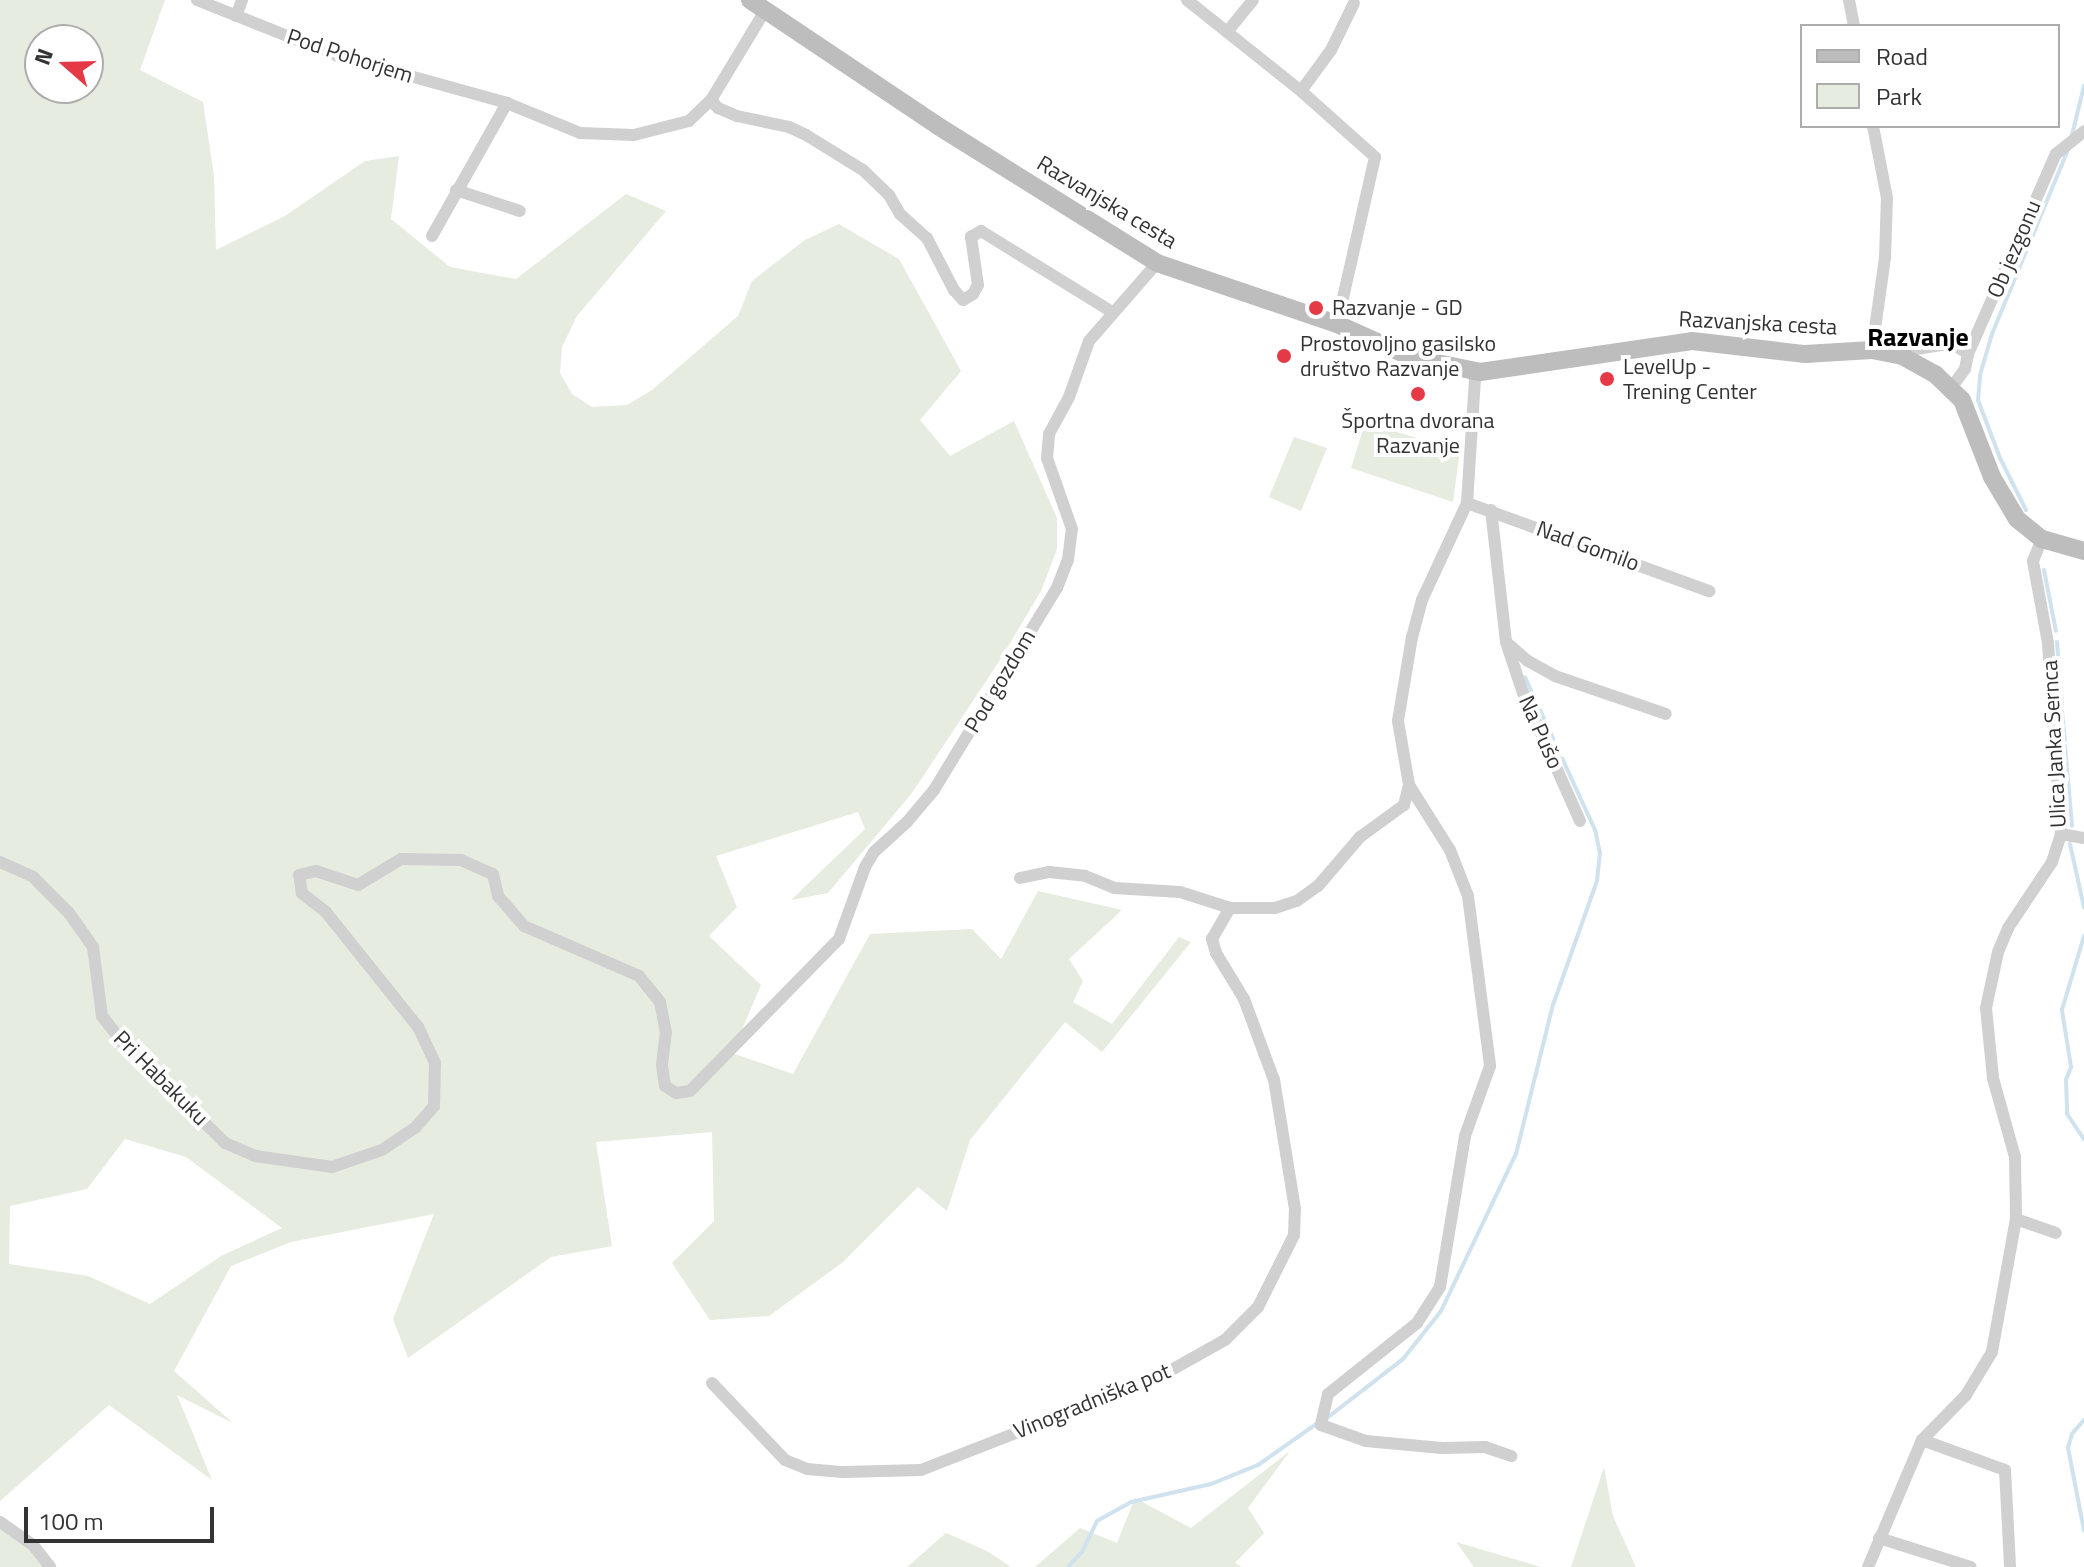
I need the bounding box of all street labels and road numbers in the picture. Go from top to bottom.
street label: Pod Pohorjem [284,23,416,89]
street label: Razvanjska cesta [1032,150,1182,254]
street label: Ob jezgonu [1982,196,2046,302]
street label: Razvanjska cesta [1678,306,1838,340]
street label: Nad Gomilo [1533,515,1643,577]
street label: Pod gozdom [959,625,1041,737]
street label: Ulica Janka Sernca [2036,659,2072,829]
street label: Na Pušo [1513,691,1569,773]
street label: Pri Habakuku [108,1025,214,1131]
street label: Vinogradniška pot [1010,1358,1174,1444]

